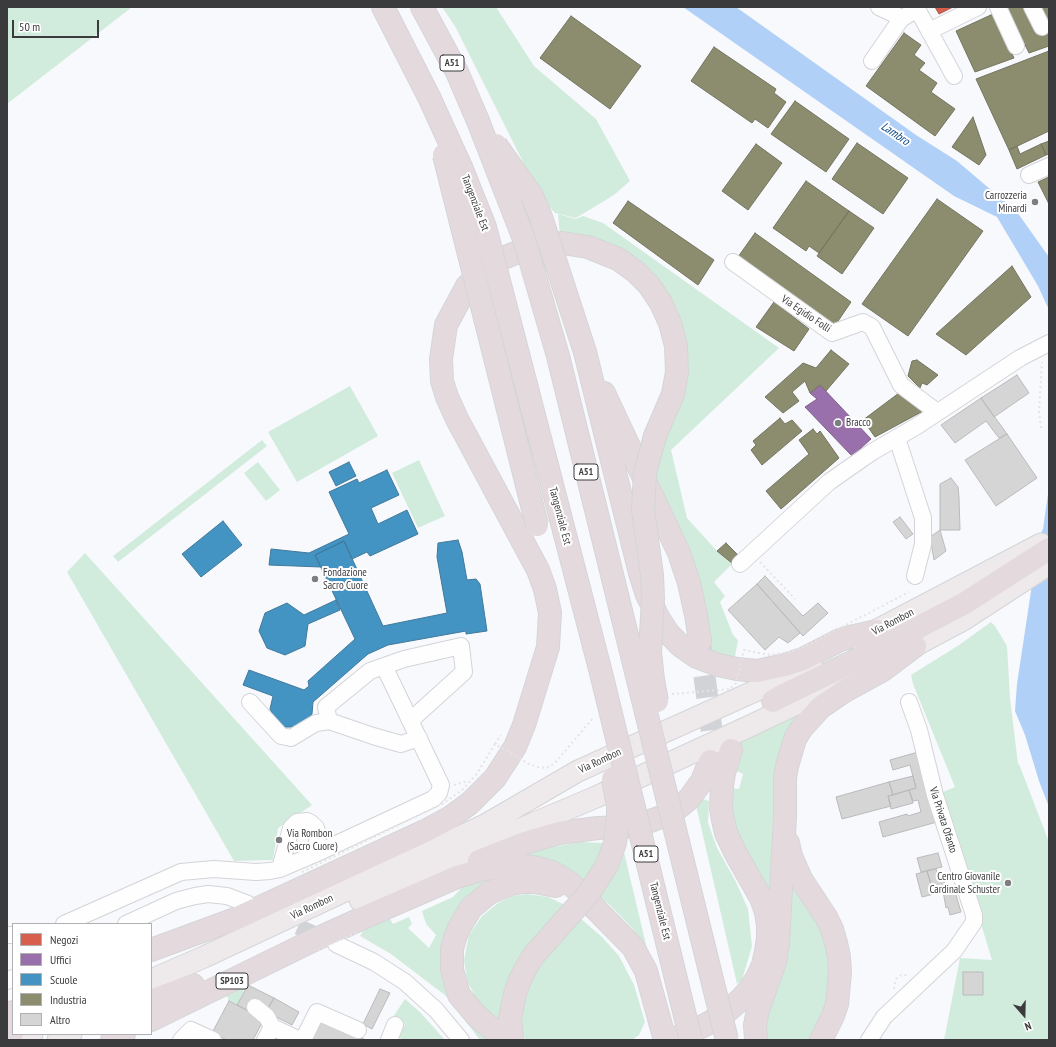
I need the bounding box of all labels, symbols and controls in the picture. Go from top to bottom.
scale bar [14,12,101,38]
text: 50 m [19,19,40,34]
road number: A51 [440,55,464,71]
water label: Lambro [878,119,912,149]
street label: Tangenziale Est [458,173,492,233]
place label: Carrozzeria Minardi [985,189,1027,215]
marker: Carrozzeria Minardi [1030,197,1040,207]
street label: Via Egidio Folli [779,293,833,335]
place label: Bracco [846,416,871,430]
marker: Bracco [833,418,843,428]
road number: A51 [574,464,598,480]
street label: Tangenziale Est [546,486,574,546]
place label: Fondazione Sacro Cuore [323,566,368,592]
marker: Fondazione Sacro Cuore [310,574,320,584]
street label: Via Rombon [870,606,916,638]
street label: Via Rombon [577,745,623,777]
street label: Via Privata Ofanto [926,785,960,855]
place label: Via Rombon (Sacro Cuore) [287,827,337,853]
marker: Via Rombon (Sacro Cuore) [274,835,284,845]
road number: A51 [634,846,658,862]
place label: Centro Giovanile Cardinale Schuster [929,870,1000,896]
marker: Centro Giovanile Cardinale Schuster [1003,878,1013,888]
street label: Tangenziale Est [646,881,674,941]
street label: Via Rombon [289,891,335,923]
legend [12,923,152,1035]
text: Negozi [50,932,78,947]
text: Uffici [50,952,71,967]
text: Scuole [50,972,78,987]
road number: SP103 [216,973,248,989]
text: Industria [50,992,87,1007]
north arrow [1004,995,1044,1035]
text: Altro [50,1012,70,1027]
text: N [1023,1019,1033,1034]

